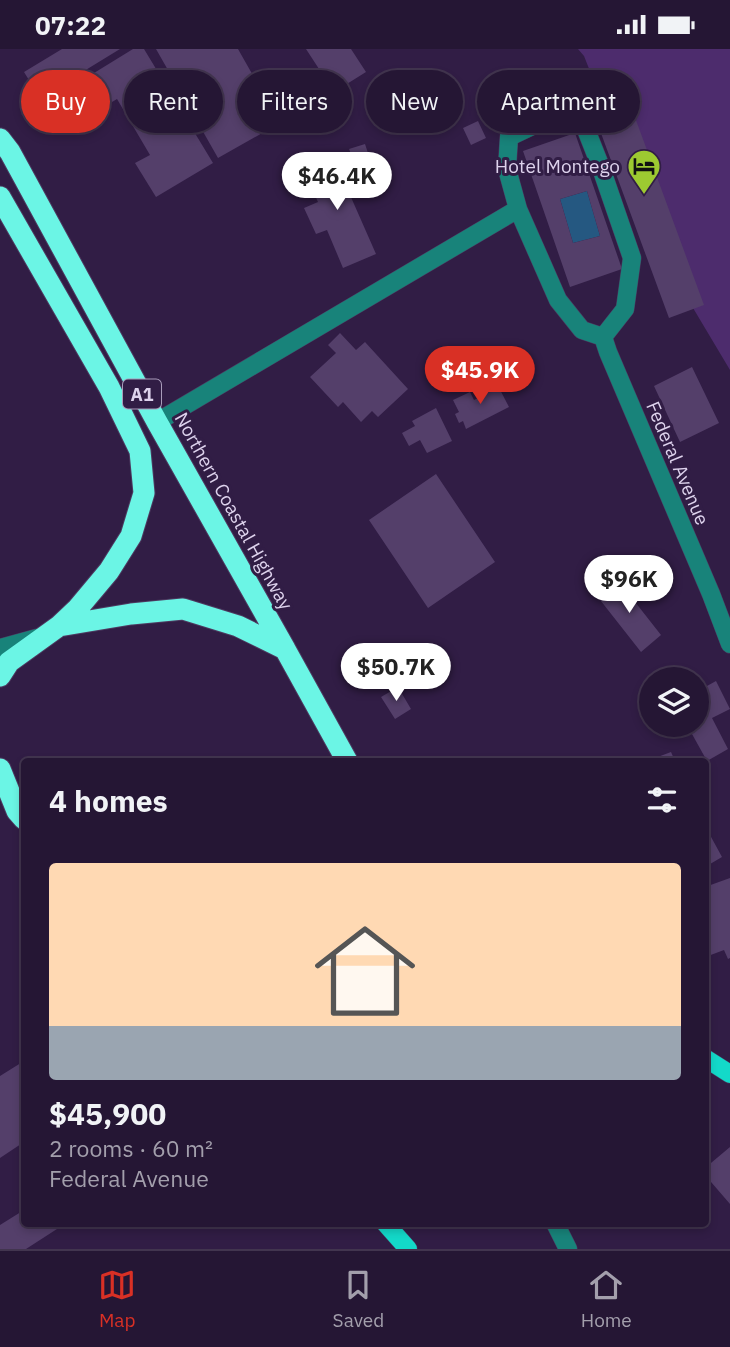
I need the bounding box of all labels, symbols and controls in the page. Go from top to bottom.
text: 07:22 [35,8,106,42]
chip: Buy [21,70,110,133]
chip: Rent [124,70,223,133]
chip: Filters [237,70,352,133]
chip: New [366,70,463,133]
chip: Apartment [477,70,640,133]
hotel icon: Hotel Montego [625,147,663,196]
pin: $46.4K [280,153,394,212]
place label: Hotel Montego [495,154,620,178]
text: $46.4K [298,160,376,190]
pin: $45.9K [423,347,537,406]
text: $45.9K [441,354,519,384]
road number: A1 [123,379,161,409]
street label: Federal Avenue [641,397,715,529]
street label: Northern Coastal Highway [170,408,299,614]
pin: $96K [588,555,670,615]
text: $96K [600,563,658,593]
pin: $50.7K [339,643,453,703]
text: $50.7K [357,651,435,681]
map controls [639,667,709,737]
button: layers [639,667,709,737]
text: 4 homes [49,781,168,820]
icon: filters [643,781,681,819]
icon: home [302,908,428,1034]
text: $45,900 [49,1094,166,1133]
text: 2 rooms · 60 m² [49,1133,213,1163]
text: Federal Avenue [49,1163,209,1193]
tab: Map [98,1266,136,1332]
tab: Saved [333,1266,384,1332]
tab: Home [581,1266,632,1332]

